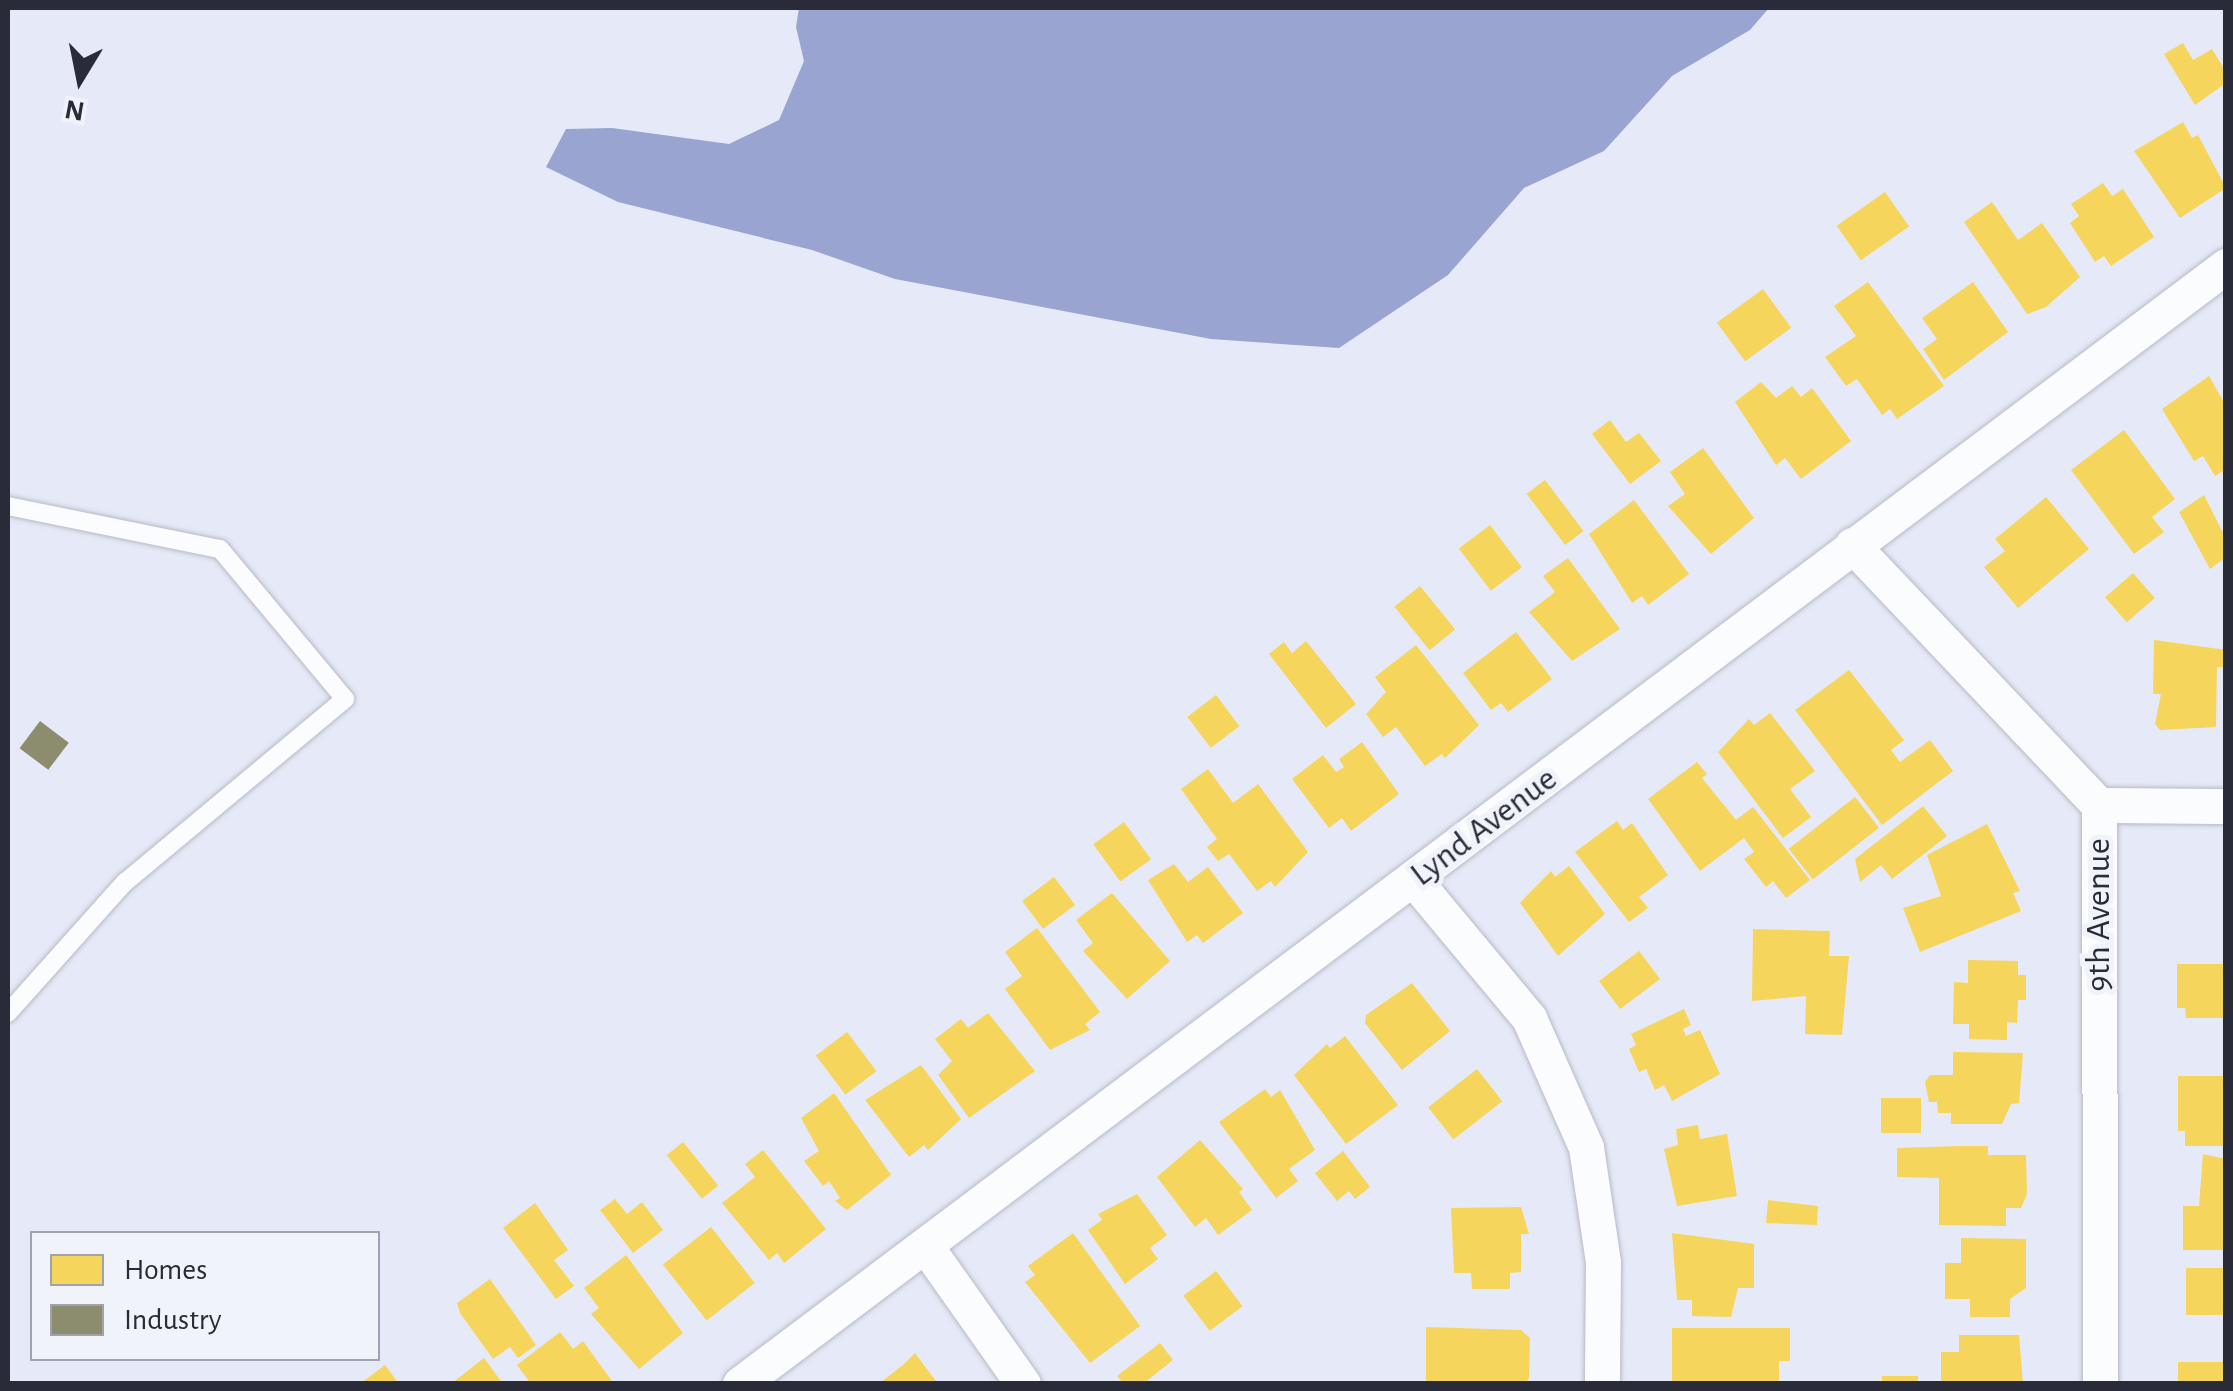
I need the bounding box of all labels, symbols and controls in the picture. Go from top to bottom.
north arrow [30,30,130,130]
text: N [63,94,87,125]
street label: Lynd Avenue [1402,758,1566,896]
street label: 9th Avenue [2078,838,2120,992]
legend [30,1231,380,1361]
text: Homes [124,1255,207,1285]
text: Industry [124,1305,222,1335]

